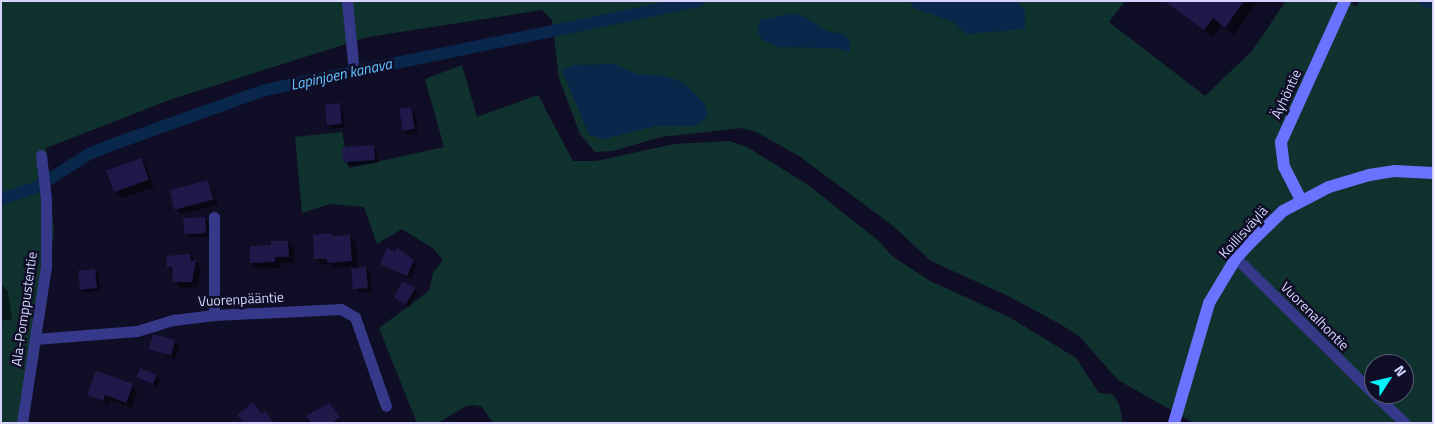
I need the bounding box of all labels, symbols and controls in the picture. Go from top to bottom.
water label: Lapinjoen kanava [289,54,393,94]
street label: Äyhöntie [1267,67,1305,121]
street label: Koillisväylä [1215,202,1271,262]
street label: Ala-Pomppustentie [8,251,40,367]
street label: Vuorenalhontie [1277,278,1353,354]
street label: Vuorenpääntie [198,288,284,310]
north arrow [1364,354,1414,404]
text: N [1389,361,1412,381]

